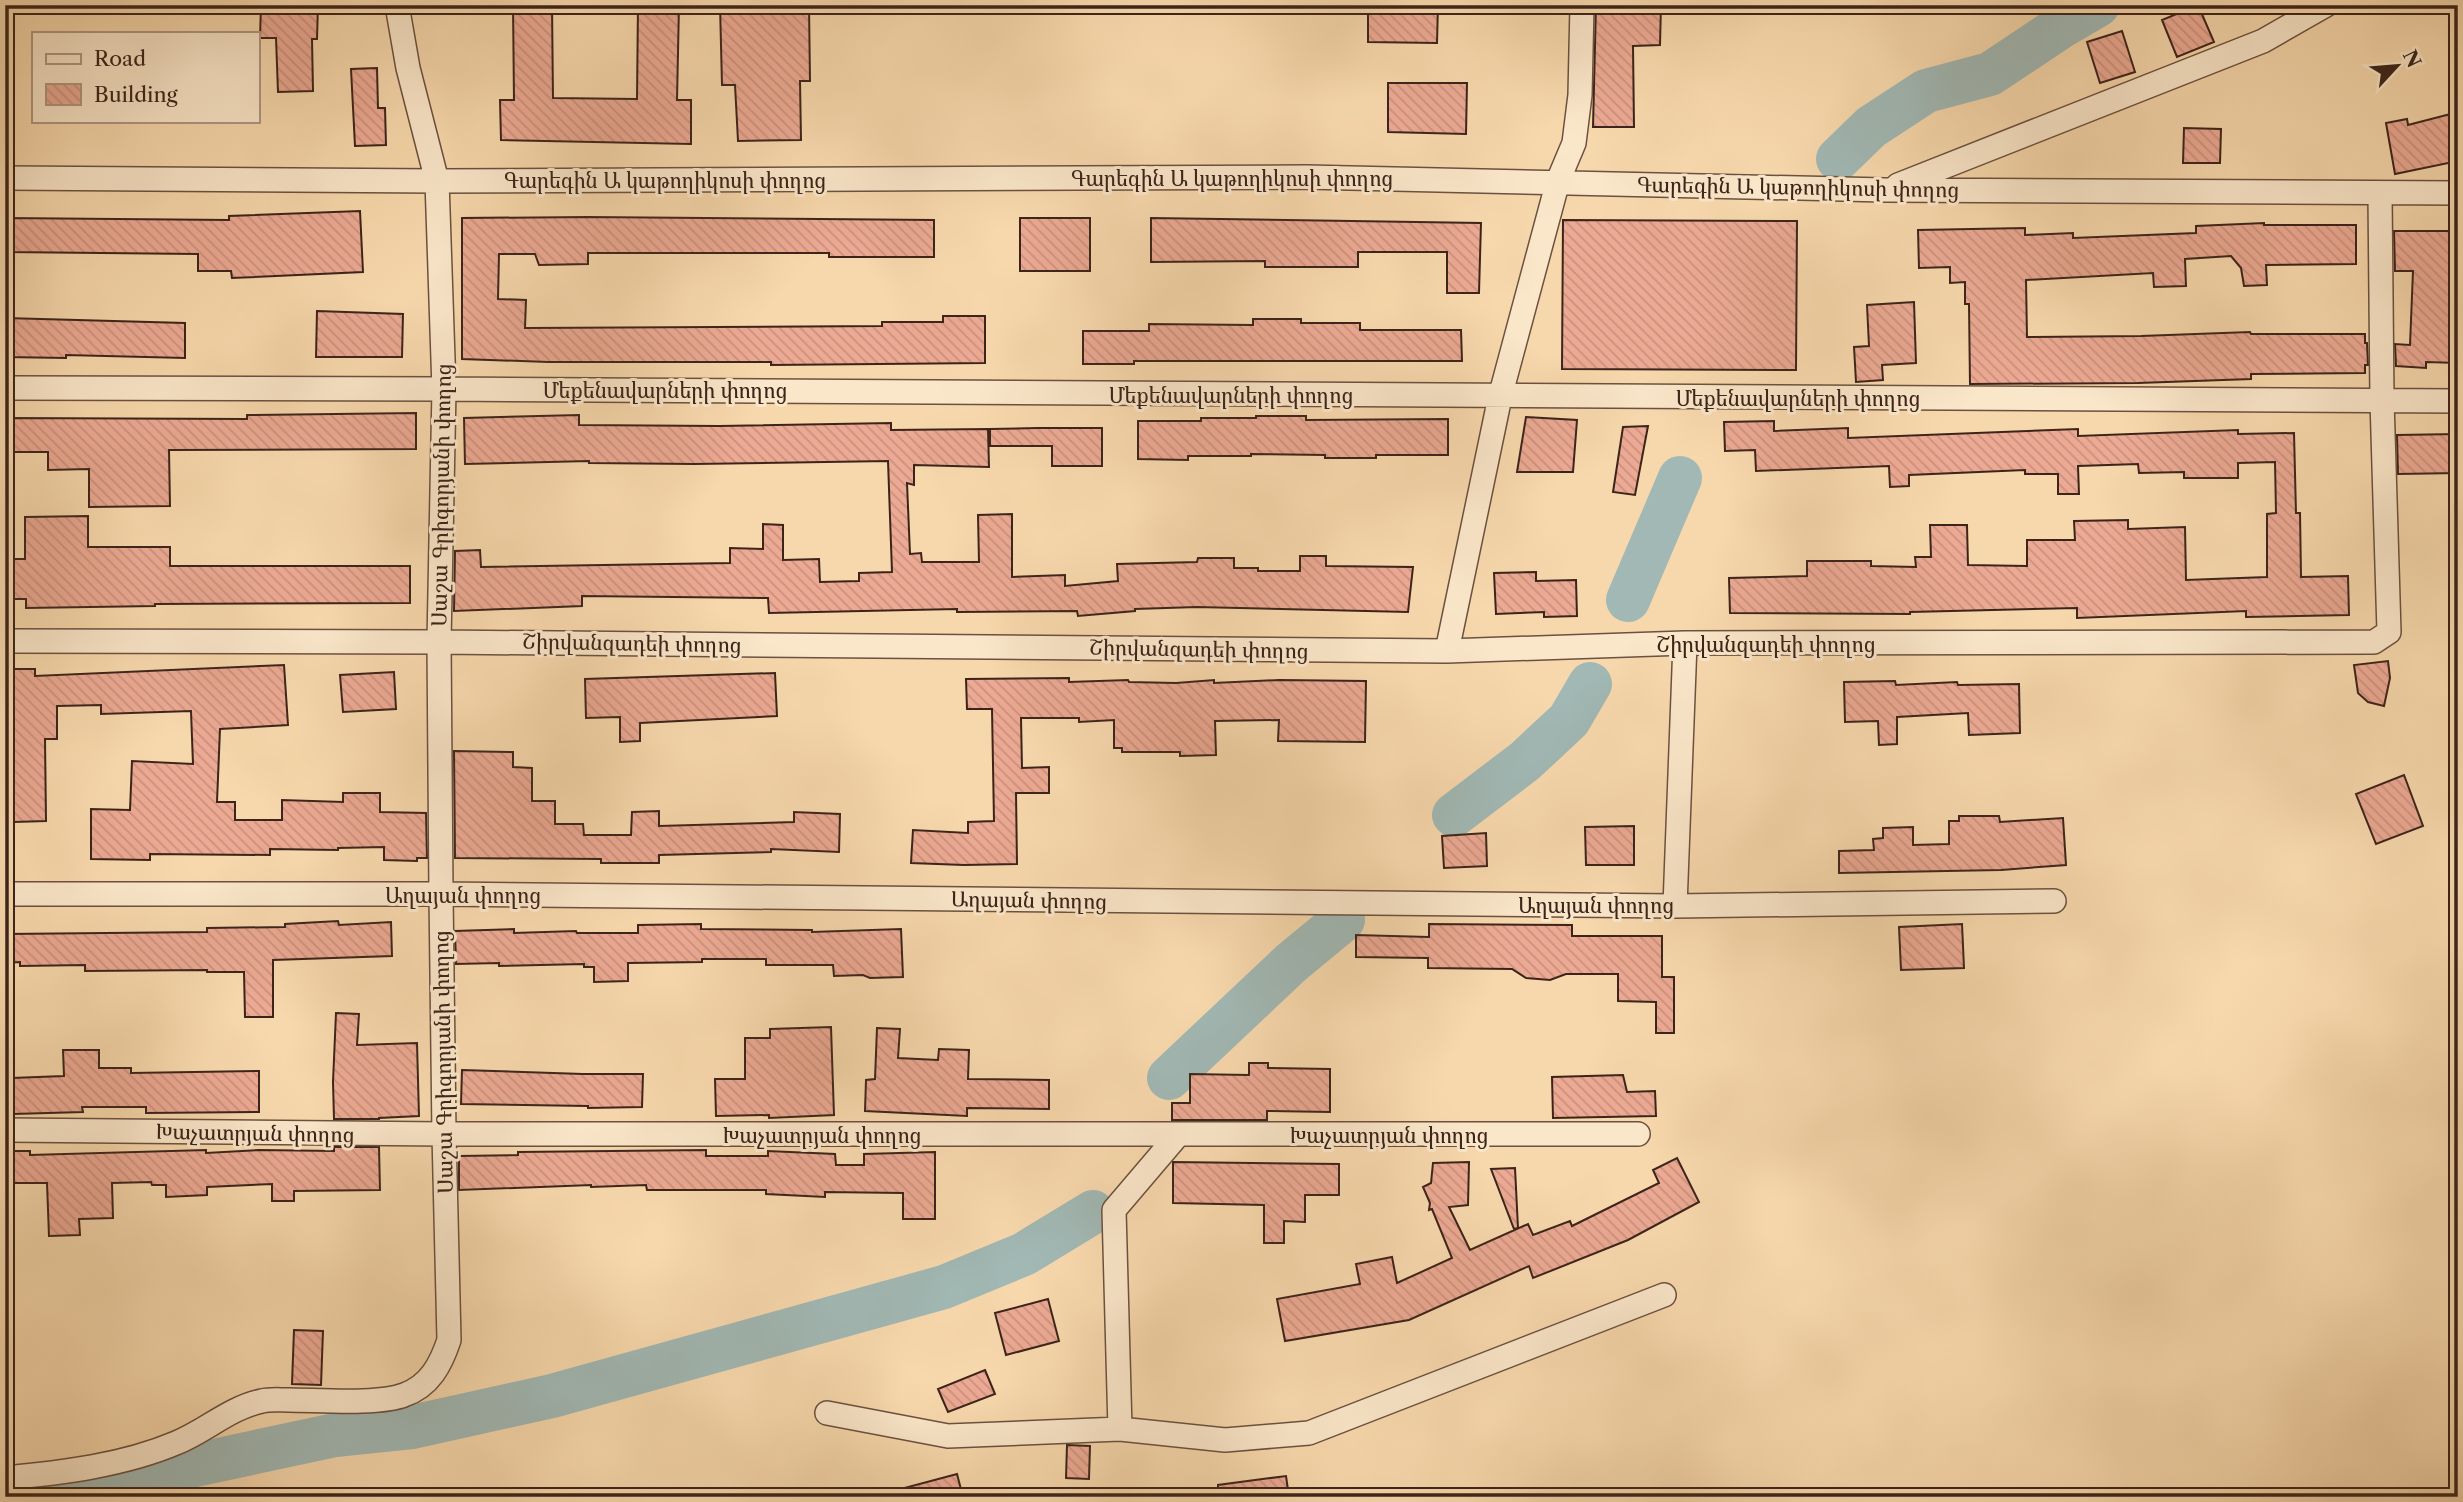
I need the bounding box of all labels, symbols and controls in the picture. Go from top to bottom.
legend [32,32,259,122]
north arrow [2362,32,2432,102]
text: Road [94,46,146,71]
text: N [2398,46,2426,71]
text: Building [94,82,179,107]
street label: Գարեգին Ա կաթողիկոսի փողոց [1071,166,1393,192]
street label: Գարեգին Ա կաթողիկոսի փողոց [504,168,826,194]
street label: Գարեգին Ա կաթողիկոսի փողոց [1637,172,1959,203]
street label: Սաշա Գրիգորյանի փողոց [426,363,457,627]
street label: Մեքենավարների փողոց [543,378,787,404]
street label: Մեքենավարների փողոց [1109,383,1353,409]
street label: Մեքենավարների փողոց [1676,386,1920,412]
street label: Շիրվանզադեի փողոց [522,629,742,658]
street label: Շիրվանզադեի փողոց [1656,632,1876,658]
street label: Շիրվանզադեի փողոց [1089,635,1309,664]
street label: Աղայան փողոց [385,883,541,909]
street label: Աղայան փողոց [951,886,1107,915]
street label: Աղայան փողոց [1518,893,1674,919]
street label: Սաշա Գրիգորյանի փողոց [428,930,459,1194]
street label: Խաչատրյան փողոց [155,1119,355,1148]
street label: Խաչատրյան փողոց [723,1123,921,1149]
street label: Խաչատրյան փողոց [1290,1123,1488,1149]

